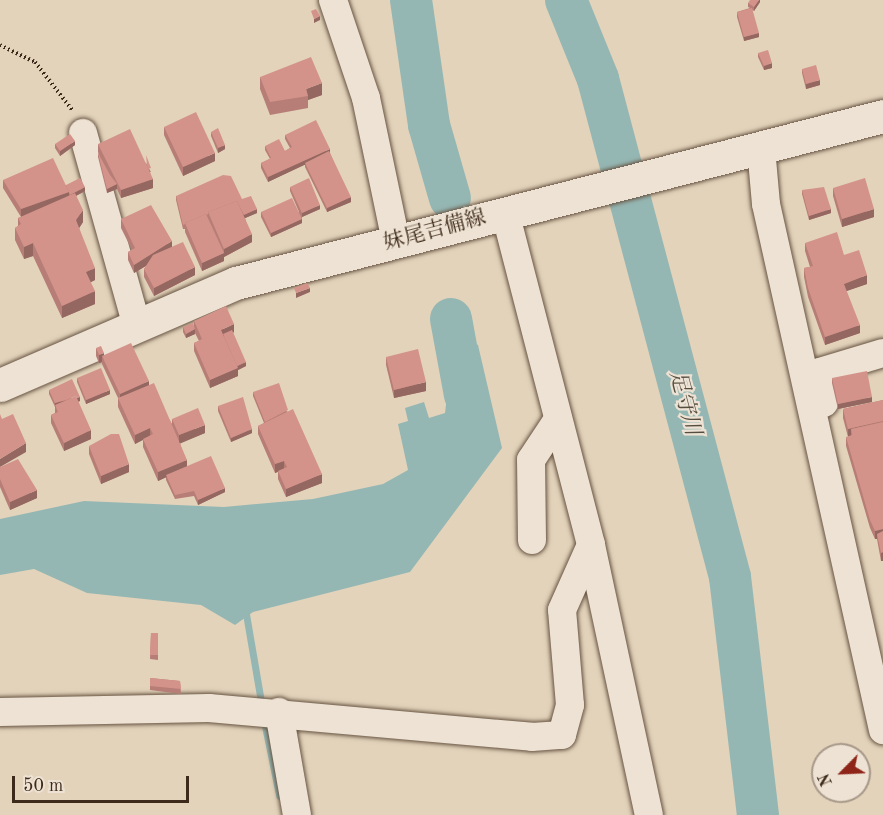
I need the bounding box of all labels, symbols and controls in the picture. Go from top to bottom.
street label: 妹尾吉備線 [381,205,489,257]
water label: 足守川 [663,368,705,438]
north arrow [811,743,871,803]
scale bar [15,764,192,802]
text: N [817,771,836,788]
text: 50 m [23,777,63,795]

